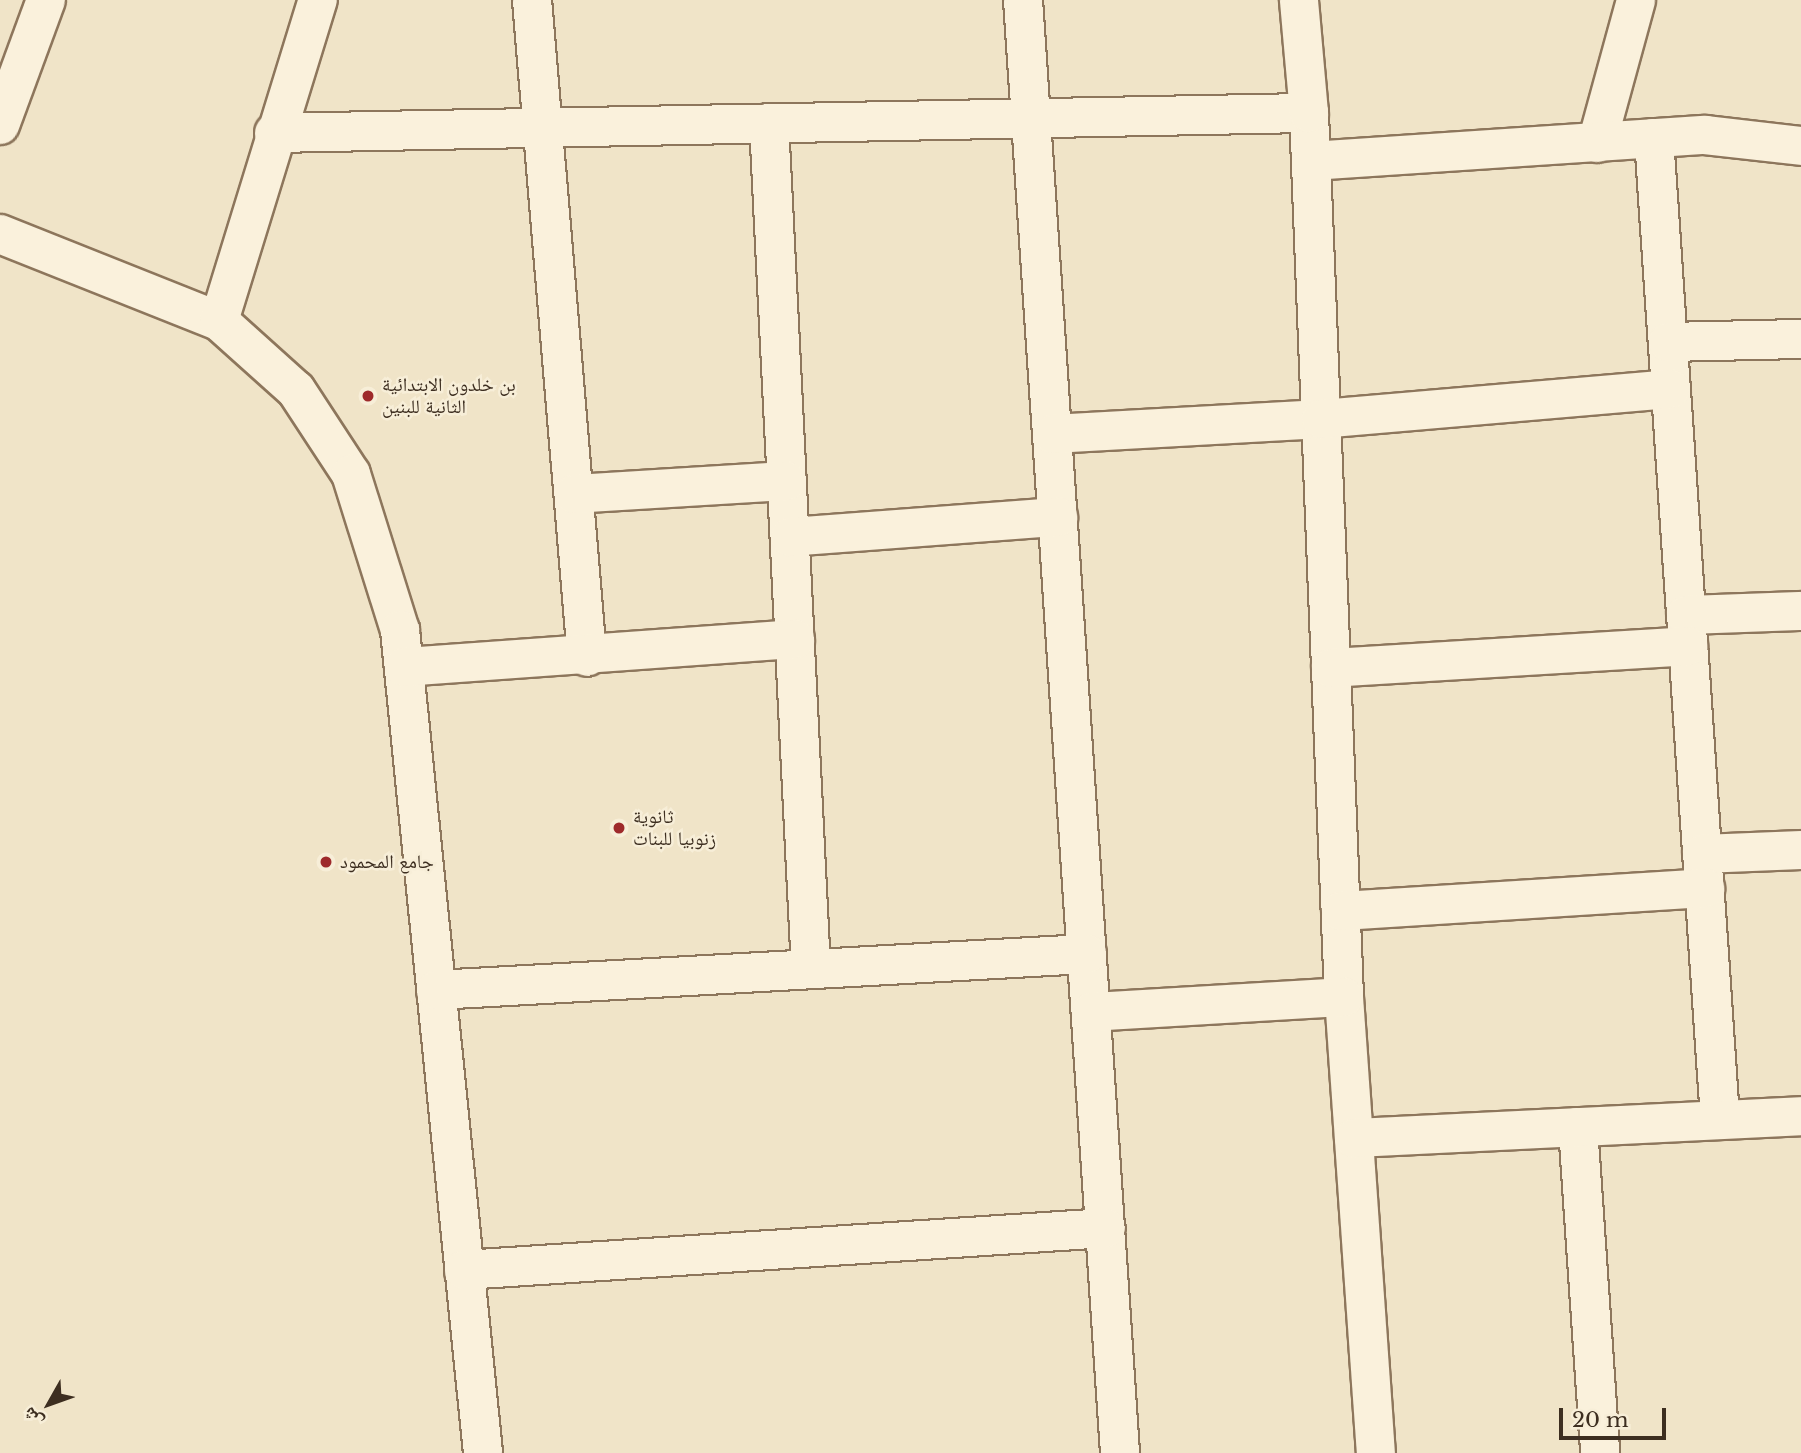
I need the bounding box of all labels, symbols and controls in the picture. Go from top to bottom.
place label: بن خلدون الابتدائية الثانية للبنين [382,374,516,418]
marker: بن خلدون الابتدائية الثانية للبنين [360,388,376,404]
place label: ثانوية زنوبيا للبنات [633,806,716,850]
marker: ثانوية زنوبيا للبنات [611,820,627,836]
place label: جامع المحمود [340,851,434,873]
marker: جامع المحمود [318,854,334,870]
north arrow [14,1369,84,1439]
scale bar [1563,1394,1670,1438]
text: ش [17,1403,48,1433]
text: 20 m [1572,1407,1629,1433]

